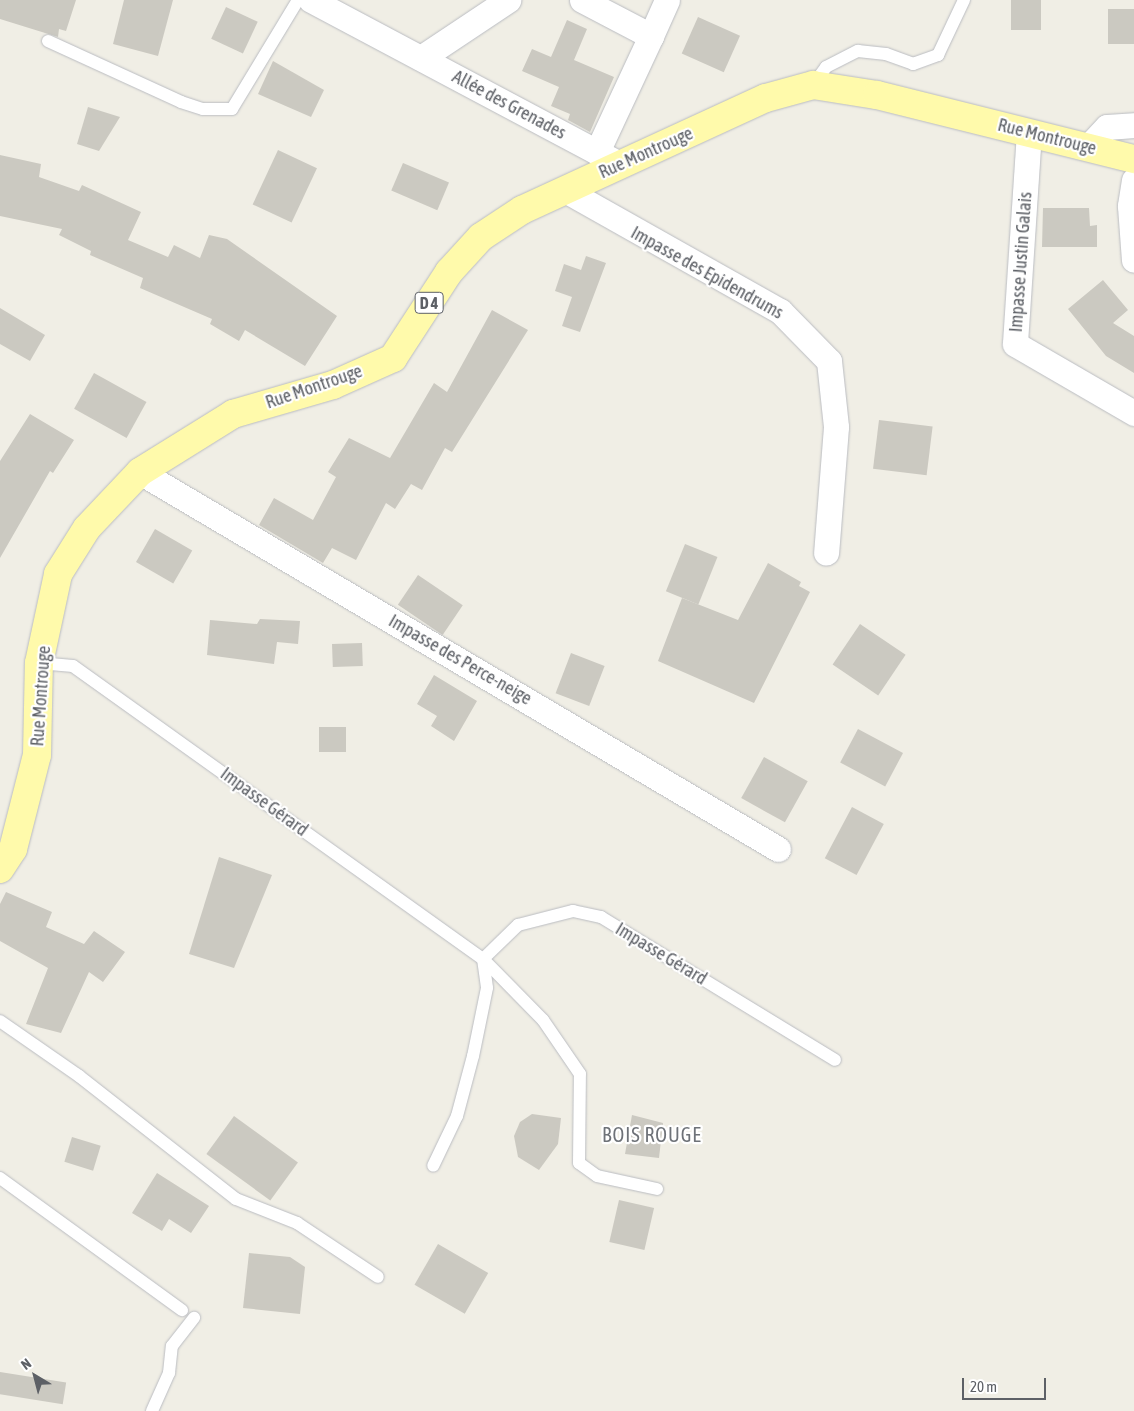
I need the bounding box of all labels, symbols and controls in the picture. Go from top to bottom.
street label: Allée des Grenades [448,66,570,144]
street label: Rue Montrouge [995,114,1099,160]
street label: Rue Montrouge [596,123,696,183]
street label: Impasse Justin Galais [1005,191,1037,333]
street label: Impasse des Epidendrums [627,222,787,324]
road number: D 4 [414,290,444,316]
street label: Rue Montrouge [263,360,365,414]
street label: Impasse des Perce-neige [385,610,535,710]
street label: Rue Montrouge [27,645,55,747]
street label: Impasse Gérard [216,763,312,841]
street label: Impasse Gérard [611,918,711,990]
district label: BOIS ROUGE [601,1122,703,1146]
north arrow [10,1351,60,1401]
text: N [18,1355,34,1373]
scale bar [964,1368,1048,1400]
text: 20 m [970,1378,997,1395]

